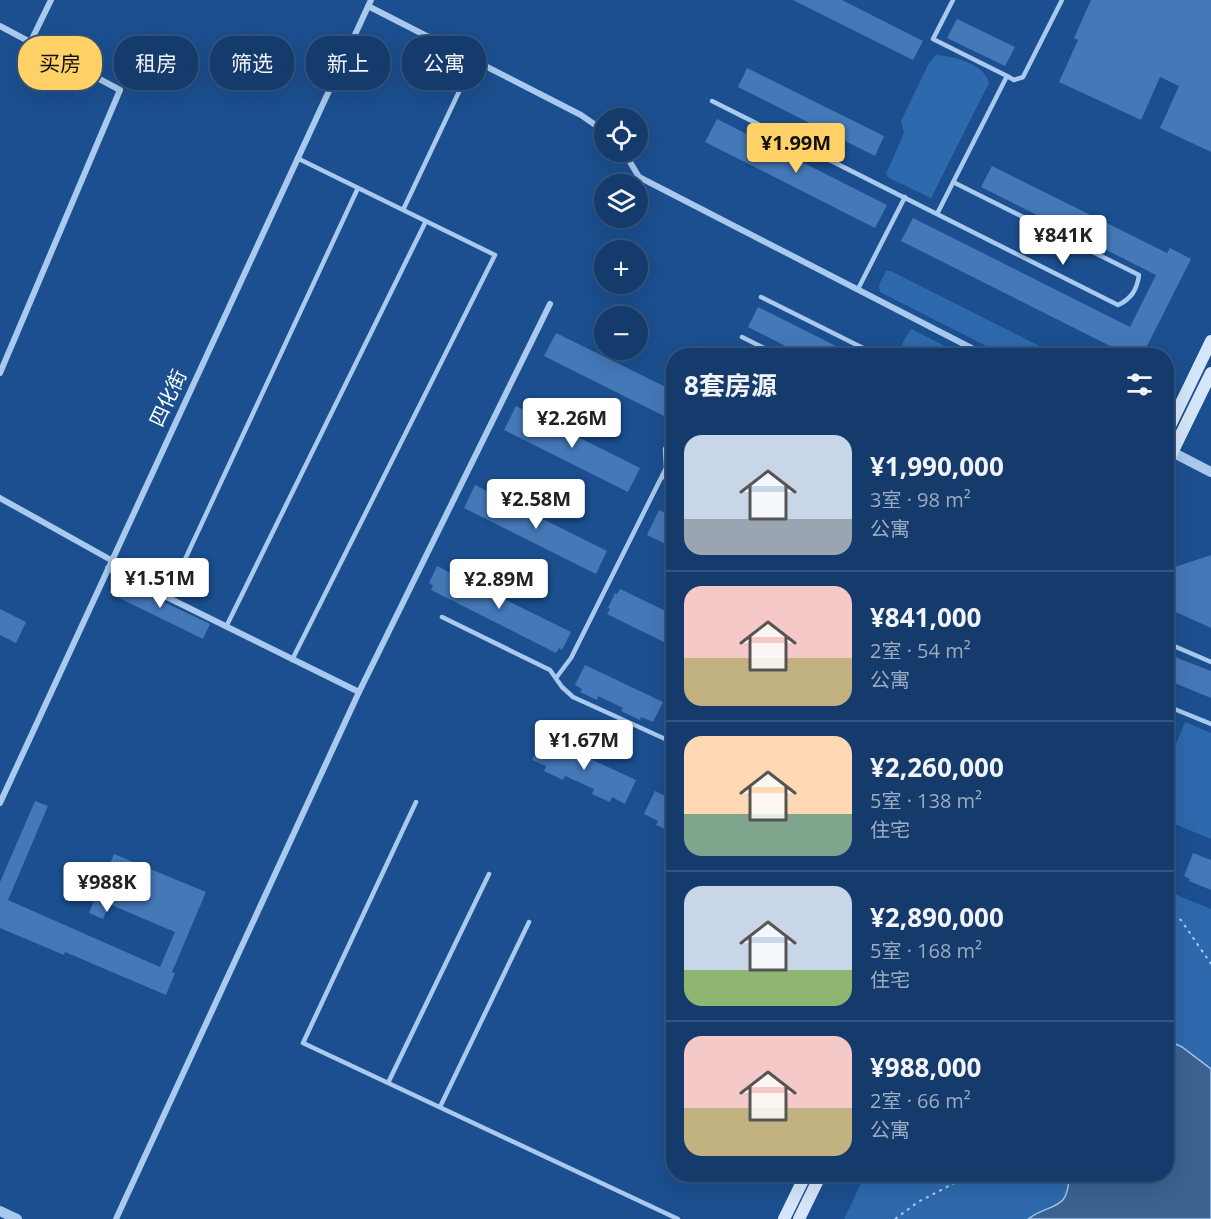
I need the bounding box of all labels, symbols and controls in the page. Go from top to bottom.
chip: 买房 [18,36,102,90]
chip: 租房 [114,36,198,90]
chip: 筛选 [210,36,294,90]
chip: 新上 [306,36,390,90]
chip: 公寓 [402,36,486,90]
map controls [594,108,648,360]
button: locate [594,108,648,162]
pin: ¥1.99M [747,123,845,174]
text: ¥1.99M [761,129,831,156]
button: layers [594,174,648,228]
pin: ¥841K [1021,215,1105,266]
text: ¥841K [1033,221,1093,248]
button: + [594,240,648,294]
button: − [594,306,648,360]
street label: 四化街 [143,365,192,431]
text: 8套房源 [684,367,777,403]
icon: filters [1123,368,1156,401]
pin: ¥2.26M [523,398,621,449]
text: ¥2.26M [537,404,607,431]
text: ¥1,990,000 [870,448,1004,484]
icon: home [732,459,804,531]
pin: ¥2.58M [487,479,585,530]
text: ¥2.58M [501,485,571,512]
text: 3室 · 98 m² [870,486,971,513]
text: 公寓 [870,515,910,542]
pin: ¥1.51M [111,558,209,609]
pin: ¥2.89M [450,559,548,610]
text: ¥1.51M [125,564,195,591]
text: ¥2.89M [464,565,534,592]
text: ¥841,000 [870,599,981,635]
icon: home [732,610,804,682]
text: 2室 · 54 m² [870,637,971,664]
text: 公寓 [870,666,910,693]
pin: ¥1.67M [535,720,633,771]
text: ¥1.67M [549,726,619,753]
text: ¥2,260,000 [870,749,1004,785]
icon: home [732,760,804,832]
text: 5室 · 138 m² [870,787,982,814]
text: 住宅 [870,816,910,843]
pin: ¥988K [65,862,149,913]
text: ¥988K [77,868,137,895]
text: ¥2,890,000 [870,899,1004,935]
icon: home [732,910,804,982]
text: 5室 · 168 m² [870,937,982,964]
text: 住宅 [870,966,910,993]
text: ¥988,000 [870,1049,981,1085]
icon: home [732,1060,804,1132]
text: 2室 · 66 m² [870,1087,971,1114]
text: 公寓 [870,1116,910,1143]

